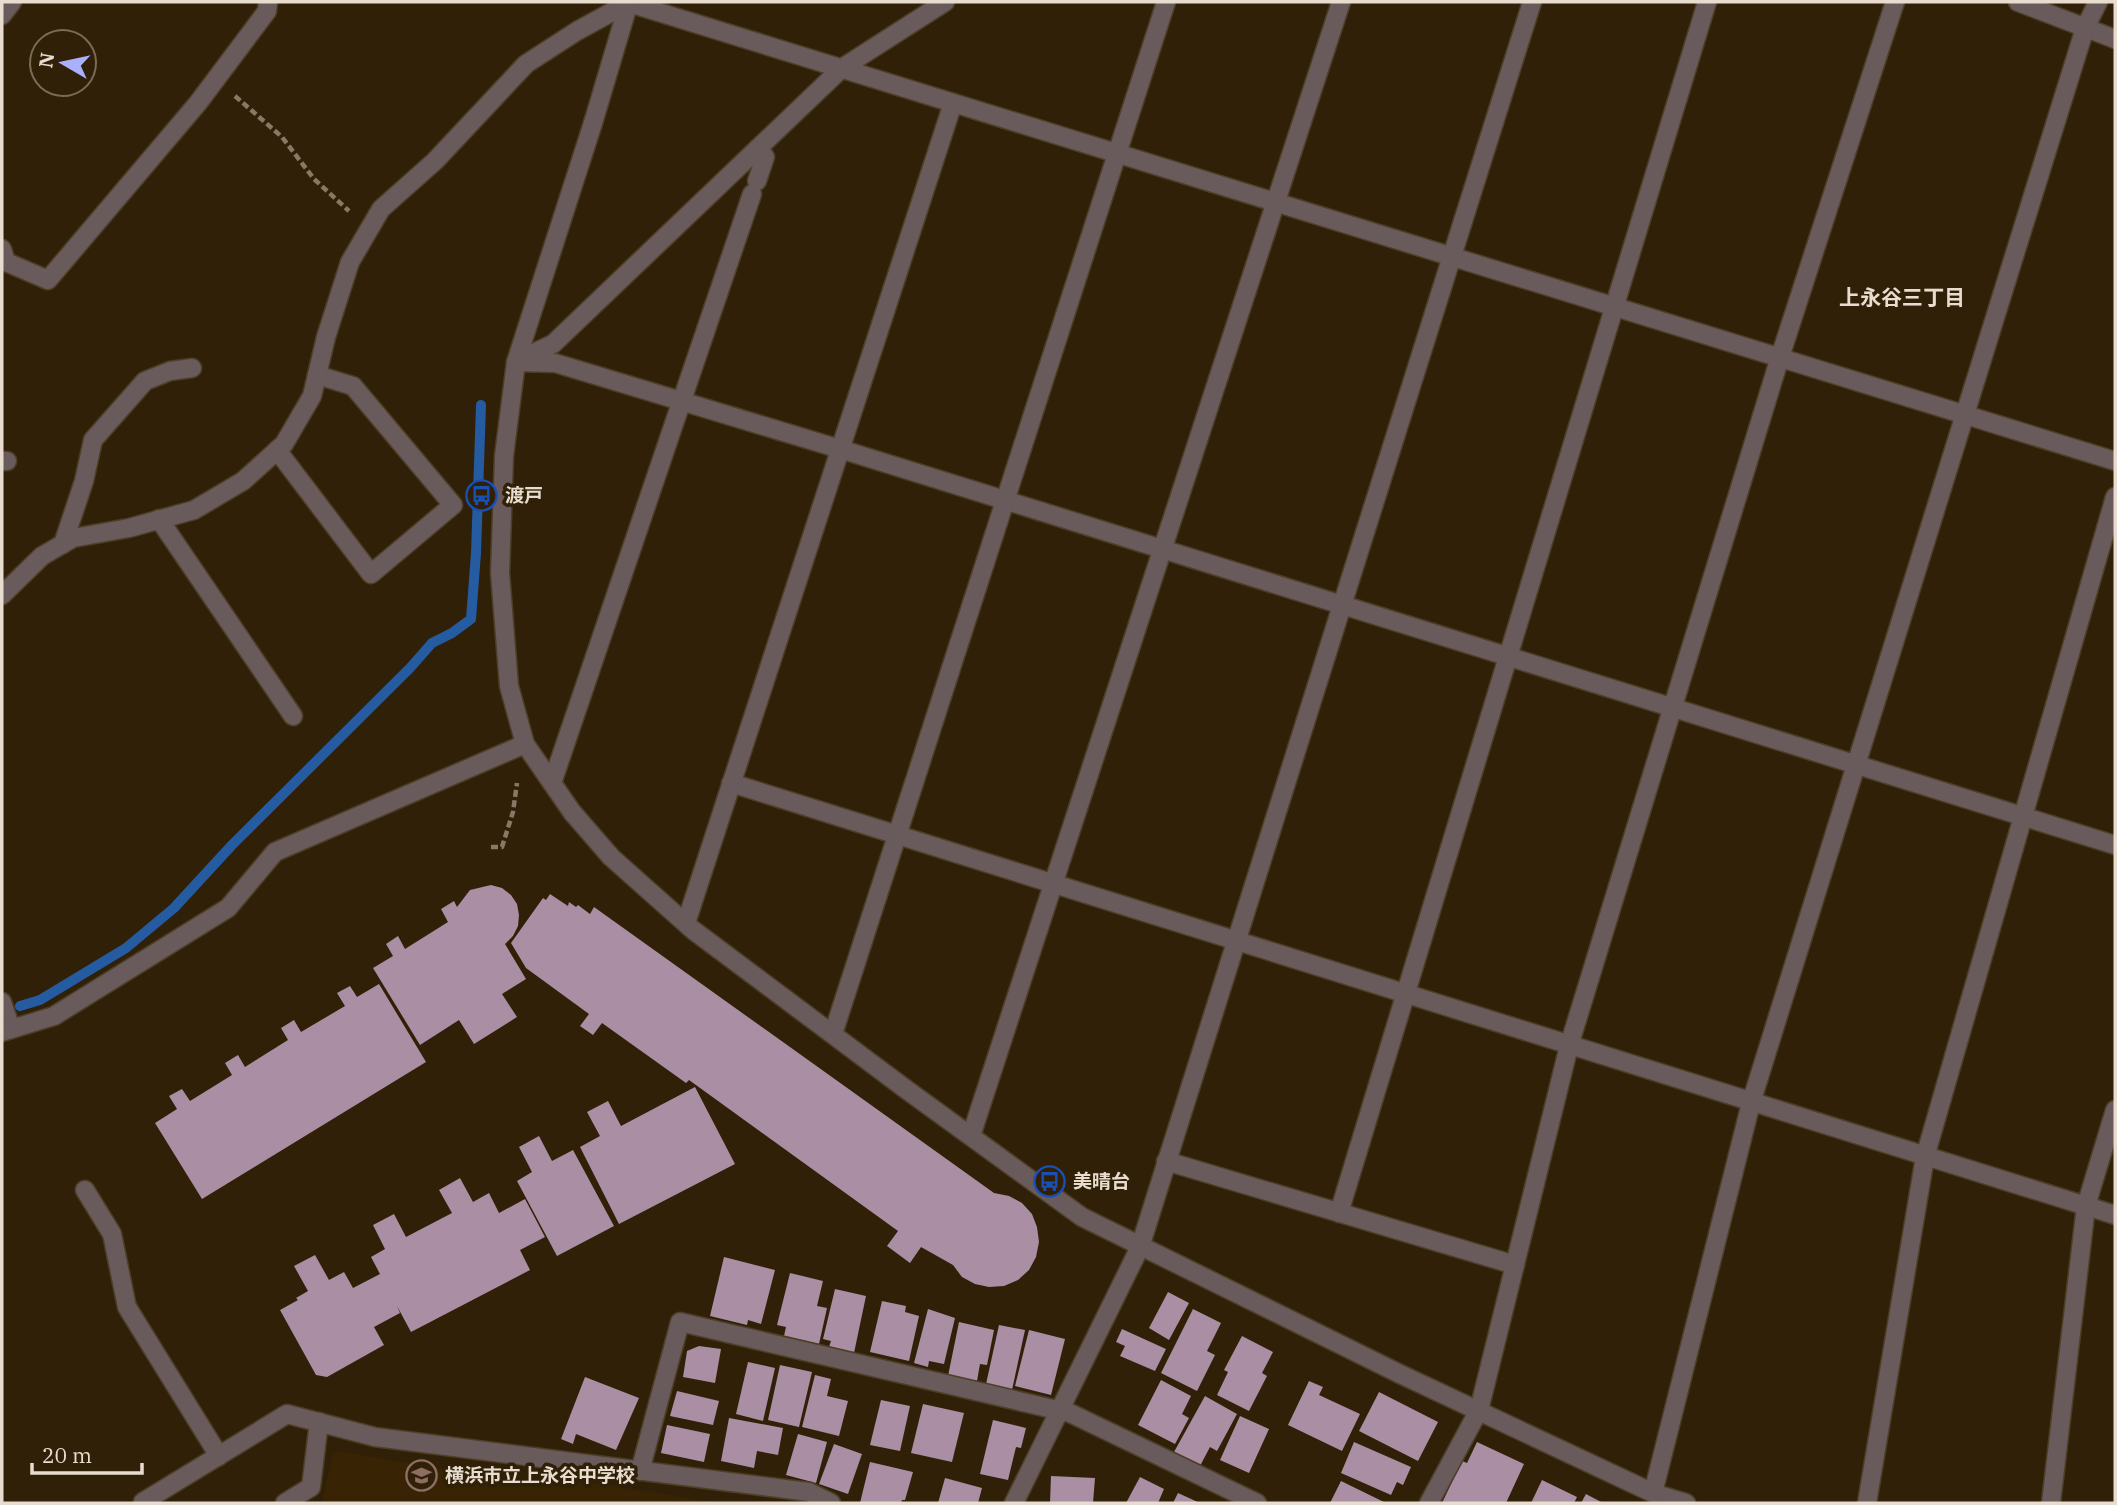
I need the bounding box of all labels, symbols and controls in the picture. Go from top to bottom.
north arrow [28,28,98,98]
text: N [33,51,59,70]
district label: 上永谷三丁目 [1839,283,1965,311]
bus stop icon: 渡戸 [465,478,499,512]
place label: 渡戸 [505,483,543,507]
bus stop icon: 美晴台 [1033,1164,1067,1198]
place label: 美晴台 [1073,1169,1130,1193]
scale bar [32,1432,142,1476]
text: 20 m [42,1441,92,1469]
school or university icon: 横浜市立上永谷中学校 [405,1458,439,1492]
place label: 横浜市立上永谷中学校 [445,1463,635,1487]

